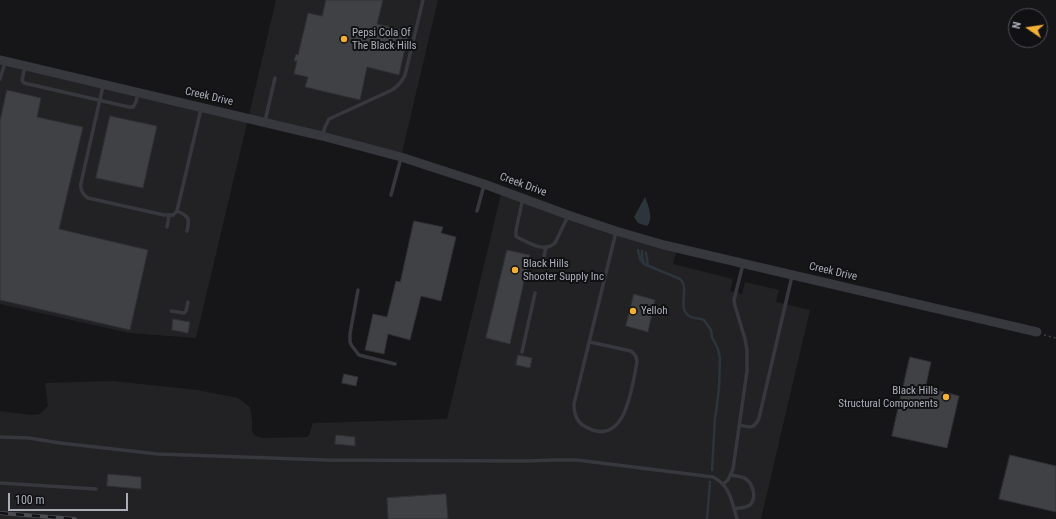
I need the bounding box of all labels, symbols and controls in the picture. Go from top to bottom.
north arrow [1008,8,1048,48]
text: N [1010,21,1024,30]
place label: Pepsi Cola Of The Black Hills [352,26,416,52]
marker: Pepsi Cola Of The Black Hills [339,34,349,44]
street label: Creek Drive [184,85,234,109]
street label: Creek Drive [498,170,548,200]
place label: Black Hills Shooter Supply Inc [523,257,604,283]
street label: Creek Drive [808,260,858,284]
marker: Black Hills Shooter Supply Inc [510,265,520,275]
place label: Yelloh [641,304,667,318]
marker: Yelloh [628,306,638,316]
place label: Black Hills Structural Components [838,384,938,410]
marker: Black Hills Structural Components [941,392,951,402]
scale bar [10,485,130,511]
text: 100 m [15,493,45,507]

